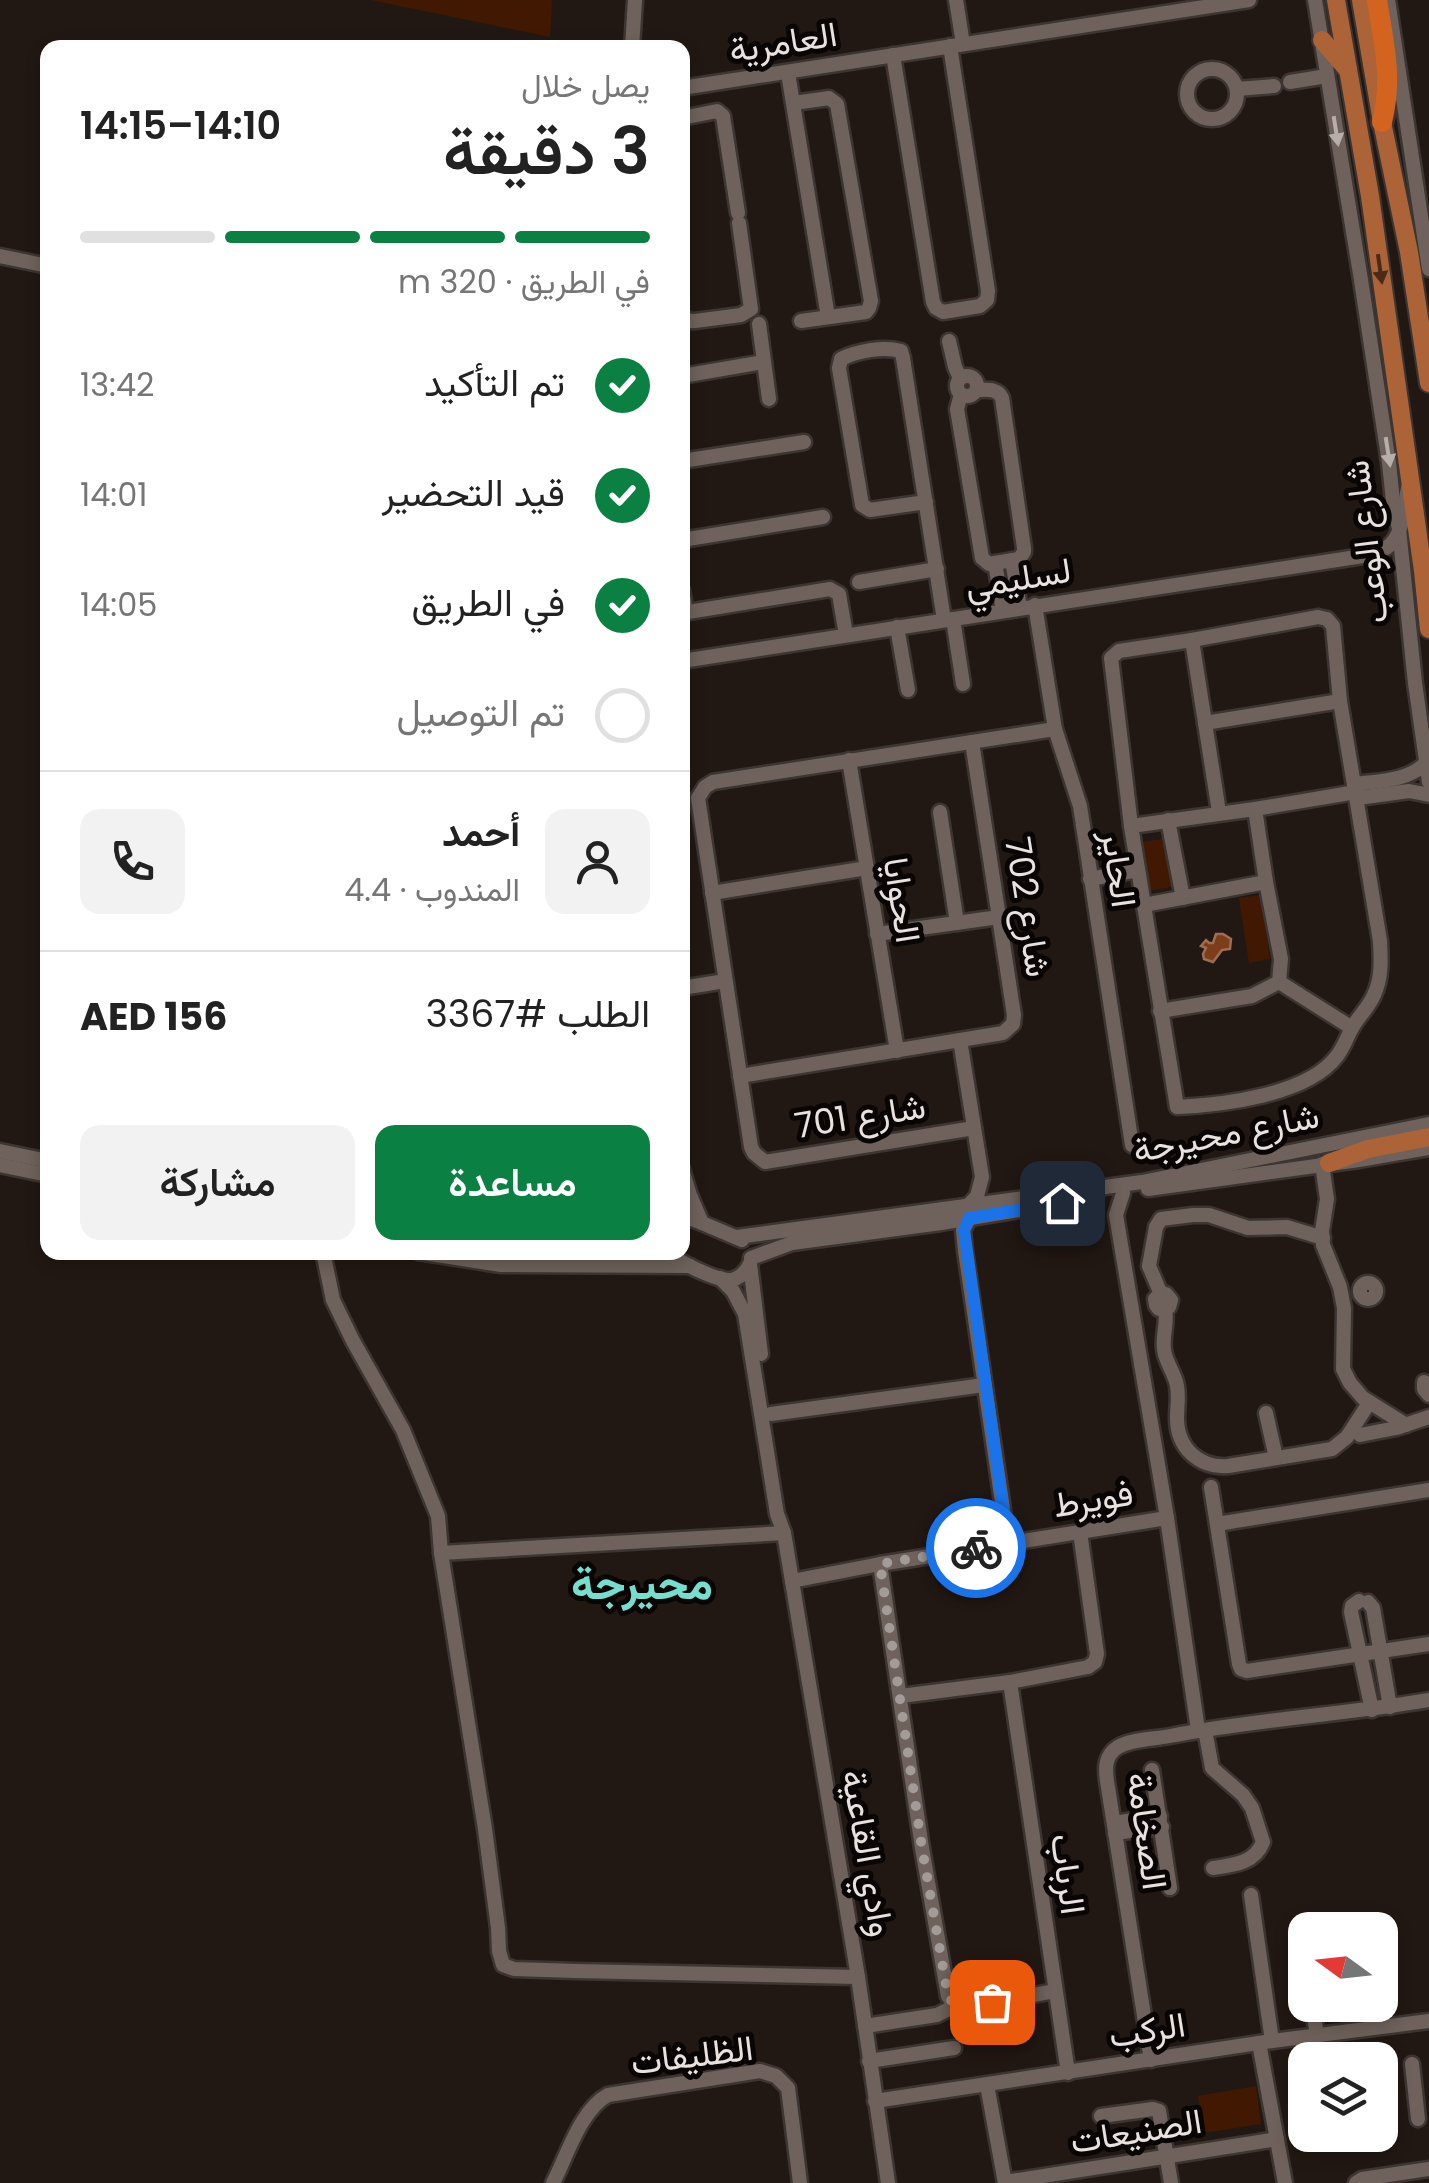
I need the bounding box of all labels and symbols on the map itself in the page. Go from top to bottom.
street label: العامرية [725,9,840,74]
one-way arrow [1329,116,1344,147]
one-way arrow [1372,254,1388,285]
one-way arrow [1380,436,1396,468]
street label: شارع الوعب [1331,458,1400,627]
street label: لسليمي [961,545,1075,615]
street label: الحاير [1090,826,1149,910]
street label: شارع 702 [993,833,1064,980]
street label: الحوايا [872,854,933,946]
street label: شارع 701 [791,1081,929,1150]
street label: شارع محيرجة [1129,1090,1323,1175]
pin [1020,1161,1105,1246]
street label: فويرط [1049,1468,1136,1529]
courier [926,1498,1026,1598]
district label: محيرجة [571,1552,713,1615]
street label: وادي القاعية [825,1766,907,1941]
street label: الصخامة [1115,1769,1180,1893]
street label: الرباب [1039,1830,1098,1917]
north arrow [1288,1912,1398,2022]
pin [950,1960,1035,2045]
street label: الركب [1105,1999,1189,2060]
street label: الظليفات [628,2023,756,2086]
street label: الصنيعات [1067,2096,1205,2165]

